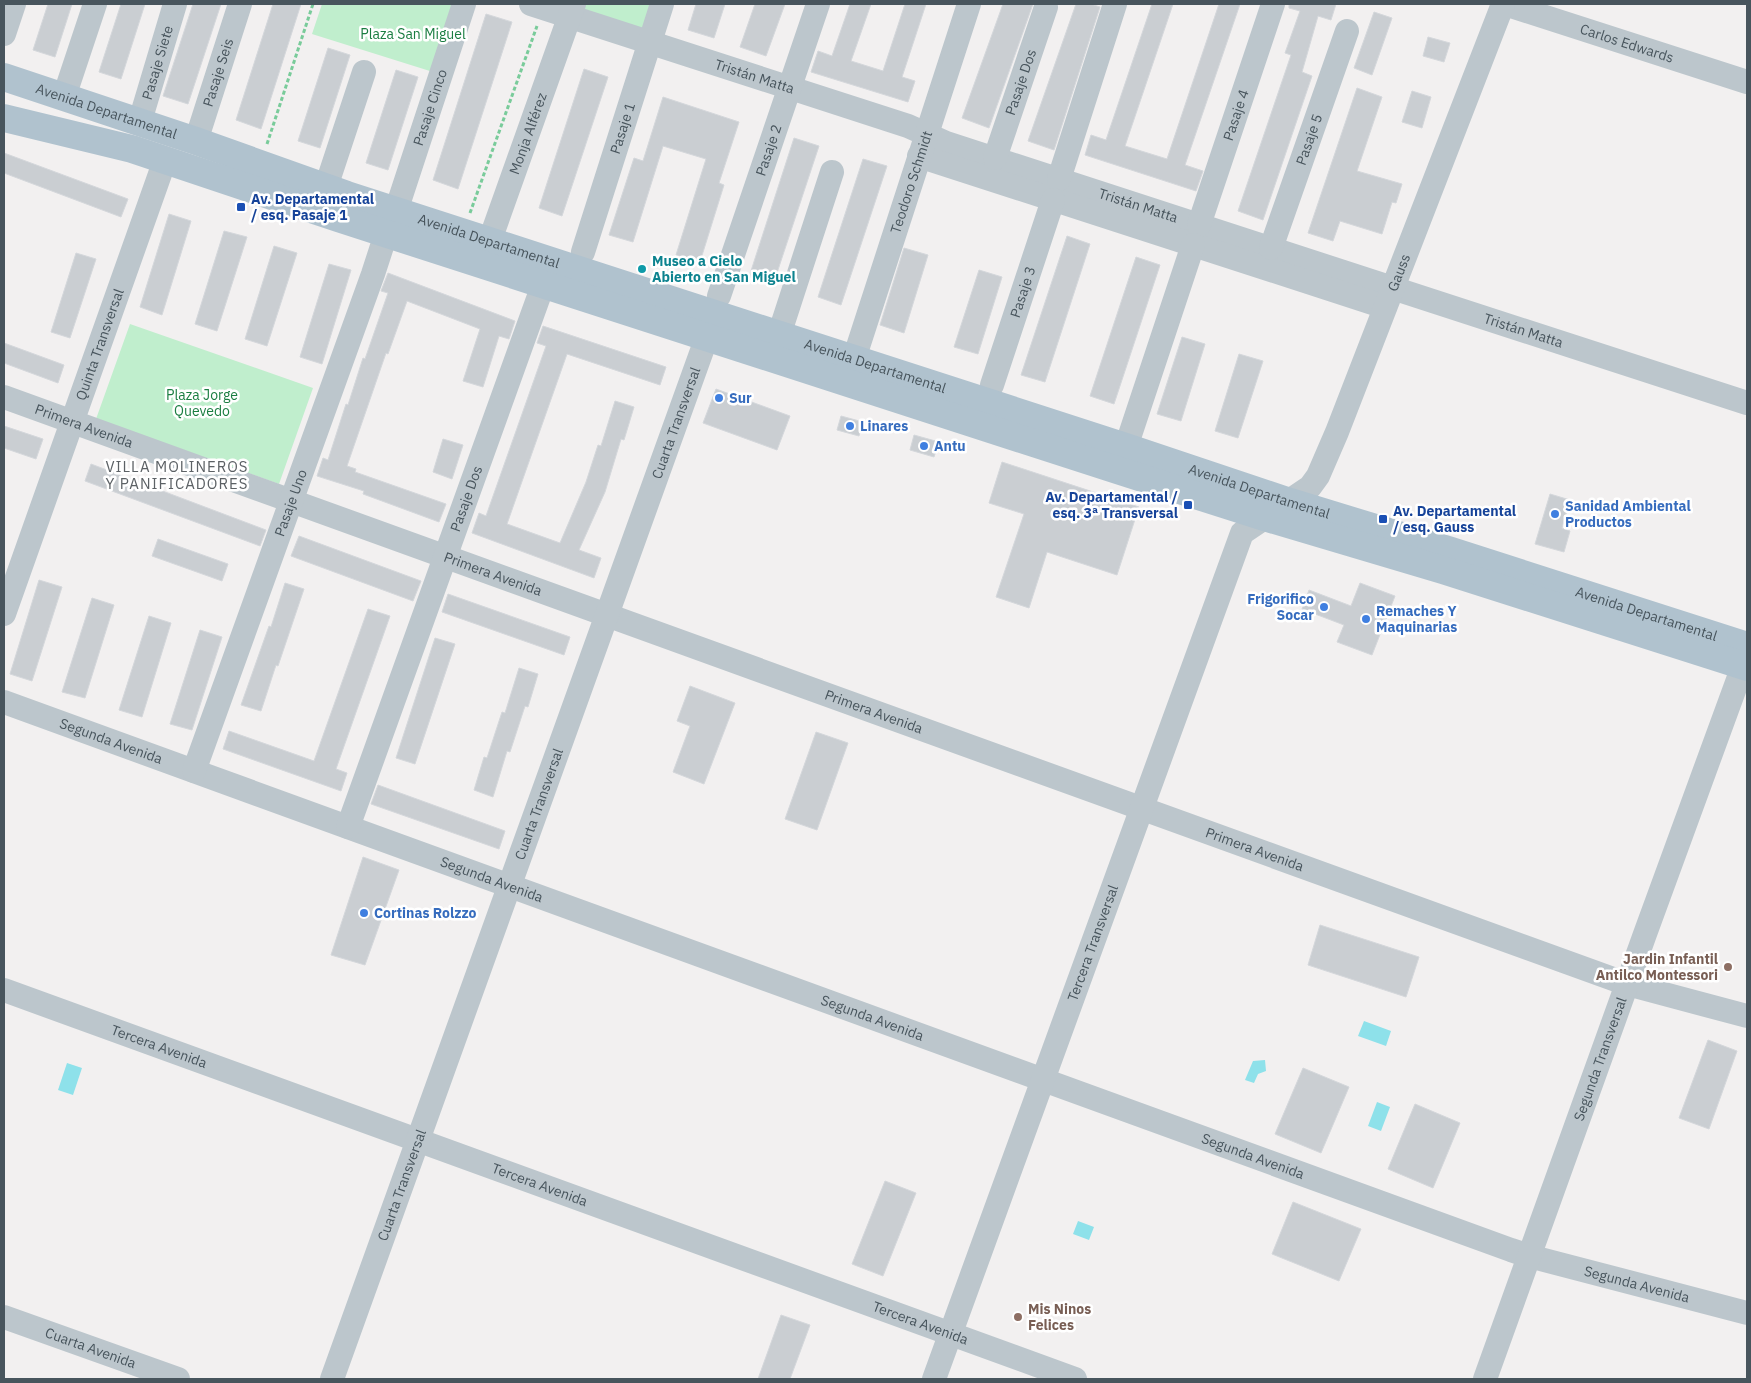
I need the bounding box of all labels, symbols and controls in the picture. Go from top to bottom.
street label: Carlos Edwards [1578,20,1676,67]
street label: Pasaje Siete [138,23,177,102]
park label: Plaza San Miguel [360,25,466,43]
street label: Pasaje Seis [199,36,237,109]
street label: Pasaje Dos [1001,47,1040,118]
street label: Tristán Matta [713,55,797,98]
street label: Pasaje Cinco [409,67,451,148]
street label: Avenida Departamental [33,79,180,143]
street label: Pasaje 4 [1219,87,1253,143]
street label: Monja Alférez [505,90,551,177]
street label: Pasaje 1 [606,100,639,156]
street label: Pasaje 5 [1292,111,1326,167]
street label: Pasaje 2 [751,122,785,178]
street label: Teodoro Schmidt [886,128,936,236]
street label: Tristán Matta [1096,184,1181,227]
place label: Av. Departamental / esq. Pasaje 1 [251,190,374,224]
marker: Av. Departamental / esq. Pasaje 1 [235,201,247,213]
street label: Avenida Departamental [416,210,562,272]
street label: Gauss [1383,251,1414,294]
place label: Museo a Cielo Abierto en San Miguel [652,252,796,286]
marker: Museo a Cielo Abierto en San Miguel [636,263,648,275]
street label: Pasaje 3 [1006,264,1040,320]
street label: Quinta Transversal [71,286,128,403]
street label: Tristán Matta [1481,309,1566,352]
street label: Avenida Departamental [802,335,949,397]
street label: Cuarta Transversal [648,365,704,481]
park label: Plaza Jorge Quevedo [166,386,238,420]
place label: Sur [729,389,752,407]
marker: Sur [713,392,725,404]
street label: Primera Avenida [32,400,136,452]
place label: Linares [860,417,908,435]
marker: Linares [844,420,856,432]
place label: Antu [934,437,966,455]
marker: Antu [918,440,930,452]
district label: VILLA MOLINEROS Y PANIFICADORES [105,457,249,493]
street label: Avenida Departamental [1186,460,1333,523]
street label: Pasaje Dos [446,463,486,534]
street label: Pasaje Uno [270,467,311,539]
place label: Av. Departamental / esq. 3ª Transversal [1045,488,1178,522]
place label: Sanidad Ambiental Productos [1565,497,1691,531]
marker: Av. Departamental / esq. 3ª Transversal [1182,499,1194,511]
place label: Av. Departamental / esq. Gauss [1393,502,1516,536]
marker: Sanidad Ambiental Productos [1549,508,1561,520]
marker: Av. Departamental / esq. Gauss [1377,513,1389,525]
street label: Primera Avenida [441,548,545,600]
street label: Avenida Departamental [1573,583,1720,645]
place label: Frigorifico Socar [1247,590,1314,624]
marker: Frigorifico Socar [1318,601,1330,613]
place label: Remaches Y Maquinarias [1376,602,1457,636]
marker: Remaches Y Maquinarias [1360,613,1372,625]
street label: Primera Avenida [822,686,926,738]
street label: Segunda Avenida [57,714,166,768]
street label: Cuarta Transversal [511,746,567,862]
street label: Primera Avenida [1203,823,1307,876]
street label: Segunda Avenida [438,852,546,906]
street label: Tercera Transversal [1063,882,1122,1004]
place label: Cortinas Rolzzo [374,904,477,922]
marker: Cortinas Rolzzo [358,907,370,919]
place label: Jardin Infantil Antilco Montessori [1596,950,1718,984]
marker: Jardin Infantil Antilco Montessori [1722,961,1734,973]
street label: Segunda Avenida [818,991,927,1045]
street label: Segunda Transversal [1570,995,1631,1123]
street label: Tercera Avenida [109,1021,210,1072]
street label: Cuarta Transversal [373,1127,430,1243]
street label: Segunda Avenida [1199,1129,1307,1183]
street label: Tercera Avenida [489,1159,591,1210]
street label: Segunda Avenida [1582,1262,1692,1307]
street label: Tercera Avenida [870,1297,971,1349]
place label: Mis Ninos Felices [1028,1300,1091,1334]
marker: Mis Ninos Felices [1012,1311,1024,1323]
street label: Cuarta Avenida [43,1323,139,1373]

